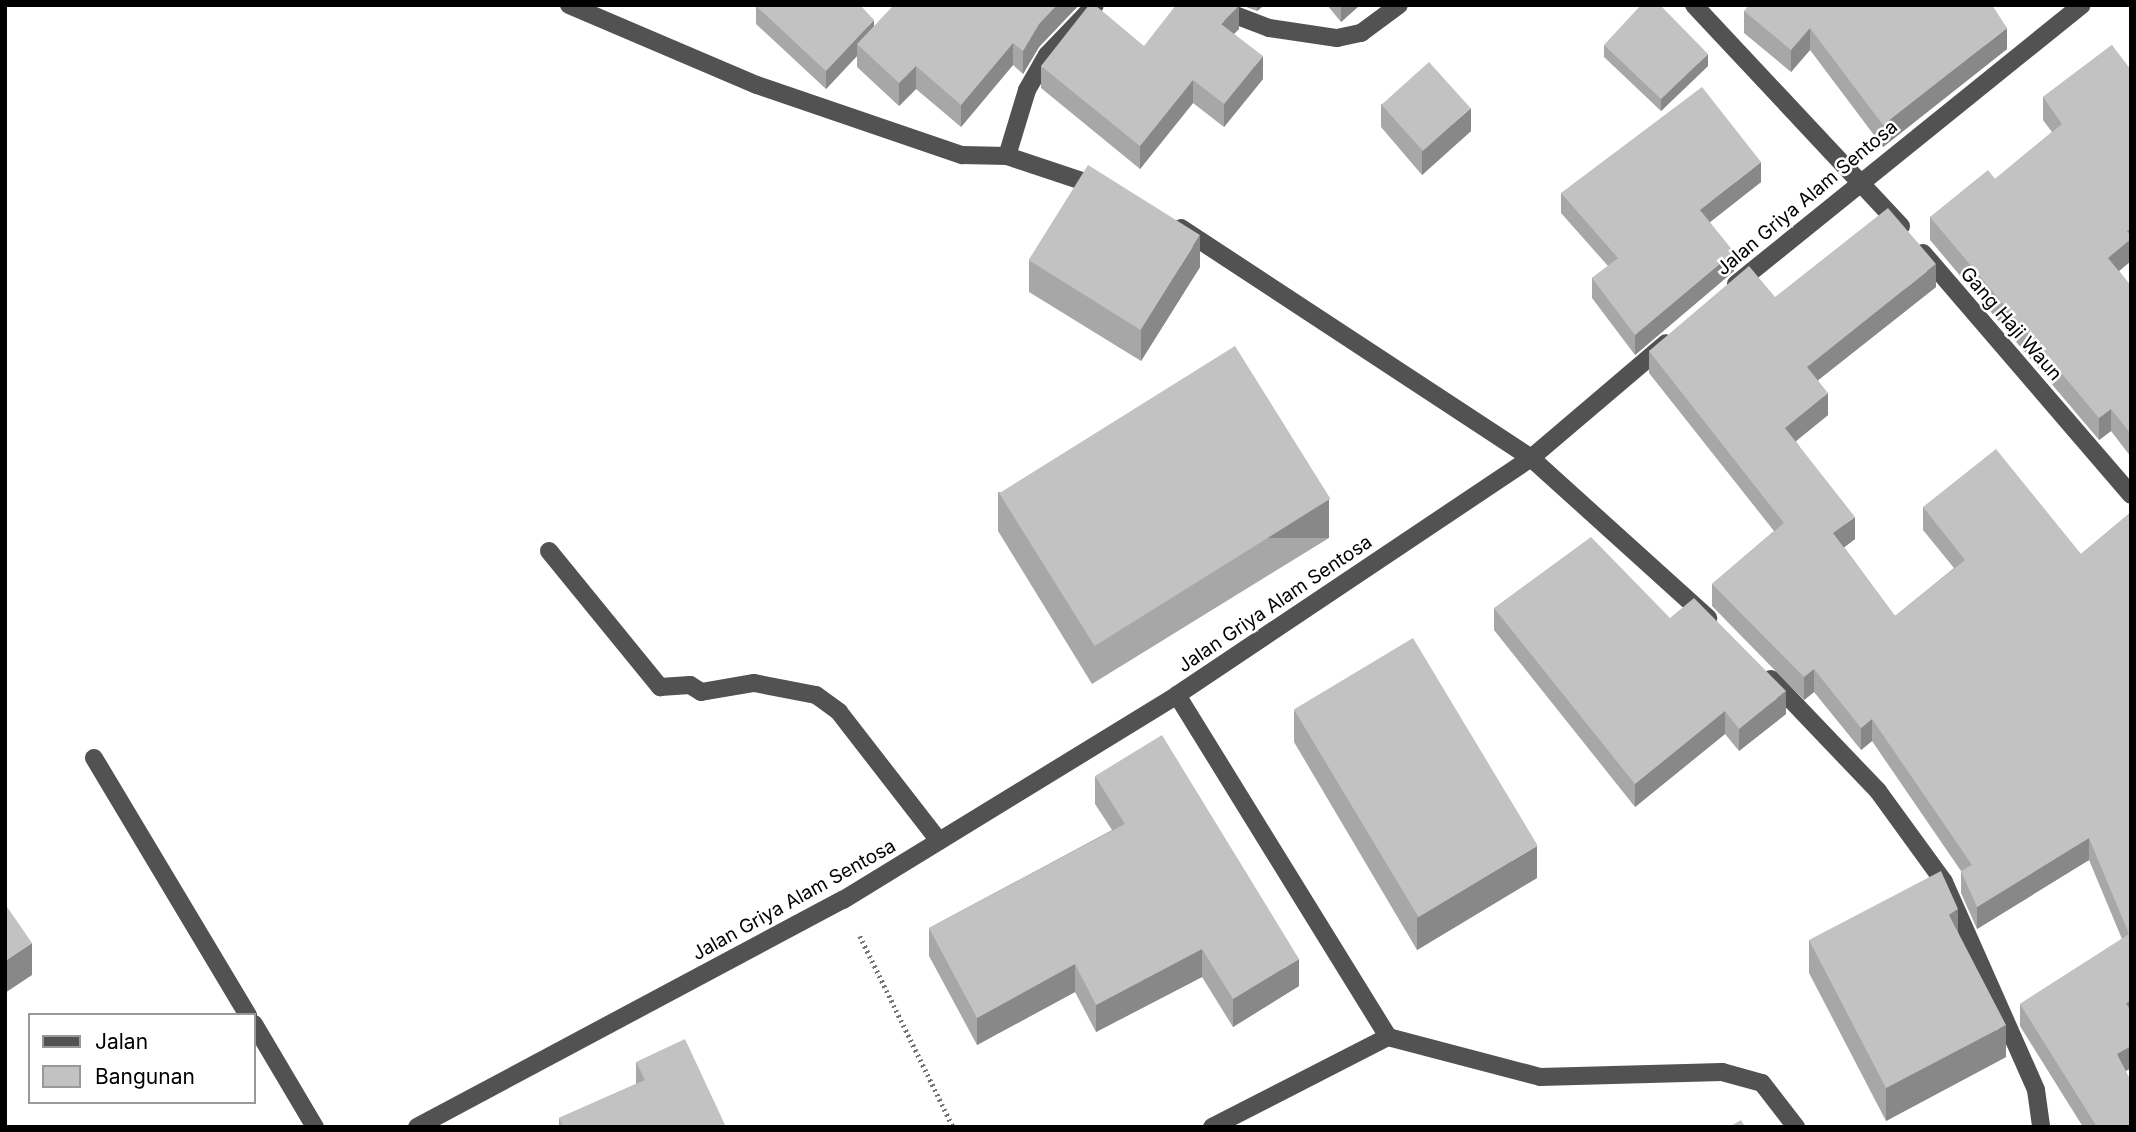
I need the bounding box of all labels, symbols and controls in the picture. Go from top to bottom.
street label: Jalan Griya Alam Sentosa [1712,116,1902,280]
street label: Gang Haji Waun [1955,262,2067,386]
street label: Jalan Griya Alam Sentosa [1174,530,1376,678]
street label: Jalan Griya Alam Sentosa [688,834,900,966]
legend [28,1013,256,1104]
text: Jalan [95,1029,148,1054]
text: Bangunan [95,1064,195,1089]

